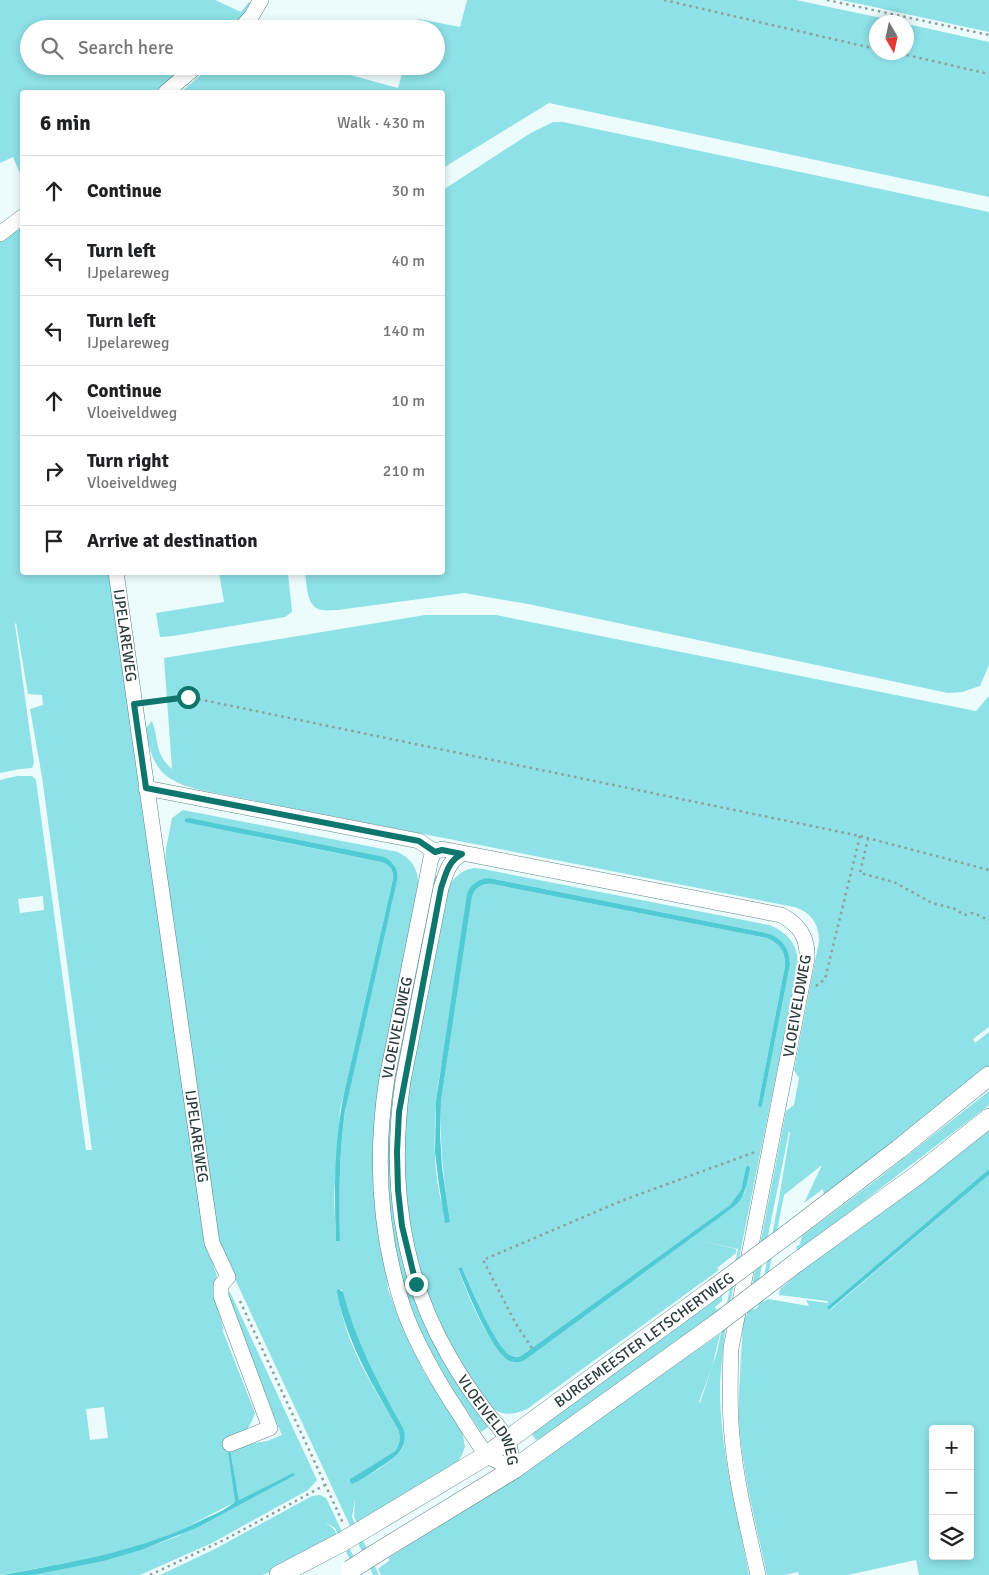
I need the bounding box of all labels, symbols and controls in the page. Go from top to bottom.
north arrow [869,15,914,60]
search box [20,20,445,75]
icon: search [38,34,66,62]
text: Search here [78,36,174,60]
text: 6 min [40,110,91,136]
text: Walk · 430 m [337,113,425,133]
icon: ahead [40,177,68,205]
text: Continue [87,179,162,203]
text: 30 m [391,181,425,201]
text: Turn left [87,239,156,263]
icon: left [40,247,68,275]
text: 40 m [391,251,425,271]
text: IJpelareweg [87,263,169,283]
text: Turn left [87,309,156,333]
icon: left [40,317,68,345]
text: 140 m [383,321,425,341]
text: IJpelareweg [87,333,169,353]
text: Continue [87,379,162,403]
icon: ahead [40,387,68,415]
text: 10 m [391,391,425,411]
text: Vloeiveldweg [87,403,177,423]
text: Turn right [87,449,169,473]
icon: right [40,457,68,485]
text: 210 m [383,461,425,481]
text: Vloeiveldweg [87,473,177,493]
icon: arrive [40,527,68,555]
text: Arrive at destination [87,529,258,553]
street label: IJPELAREWEG [110,588,141,683]
route start [177,686,200,709]
street label: VLOEIVELDWEG [779,953,815,1059]
street label: VLOEIVELDWEG [378,975,416,1081]
street label: IJPELAREWEG [181,1089,212,1184]
street label: BURGEMEESTER LETSCHERTWEG [551,1269,737,1411]
route end [405,1273,428,1296]
street label: VLOEIVELDWEG [454,1371,522,1467]
map controls [929,1425,974,1560]
button: + [929,1425,974,1470]
button: − [929,1470,974,1515]
button: layers [929,1515,974,1560]

